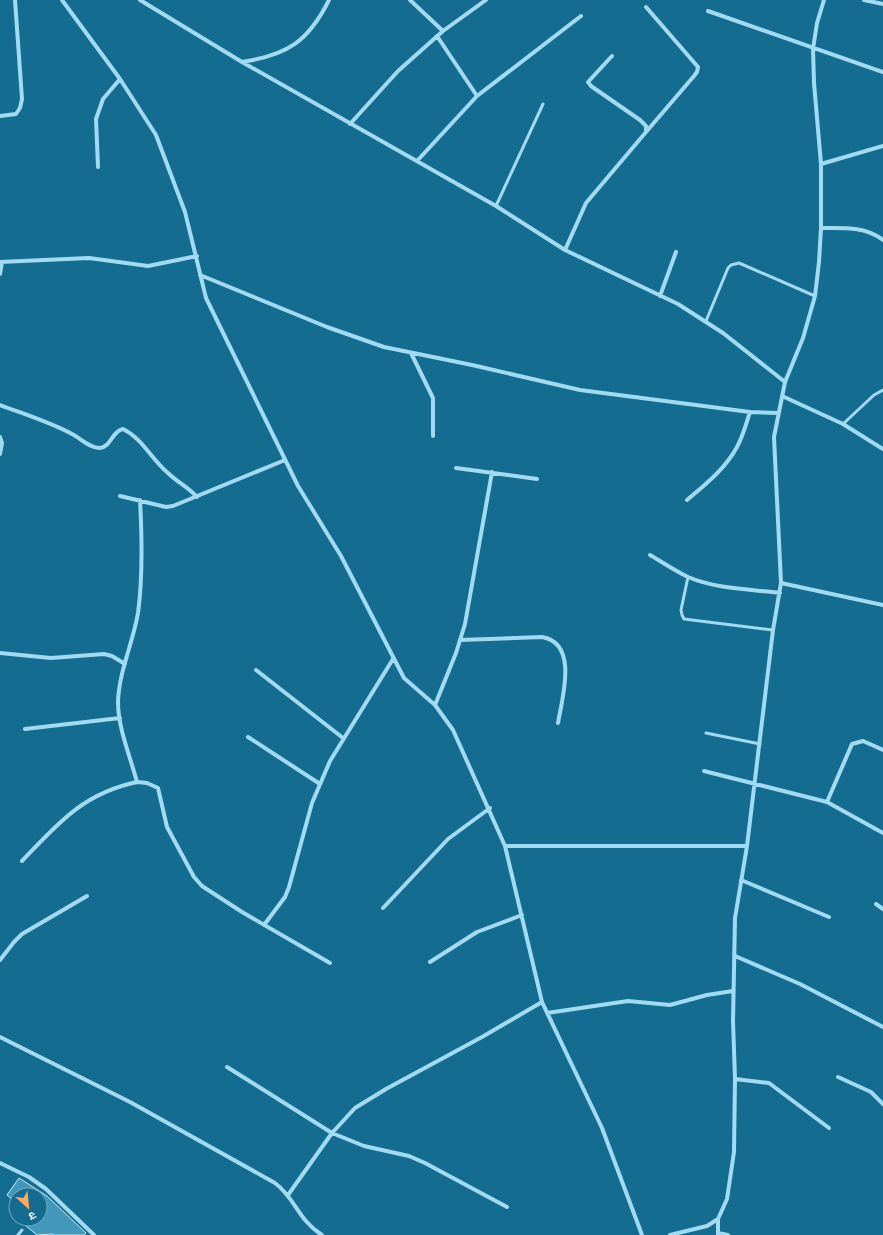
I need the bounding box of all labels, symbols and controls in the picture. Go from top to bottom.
north arrow [8,1187,48,1227]
text: उ [26,1209,39,1224]

